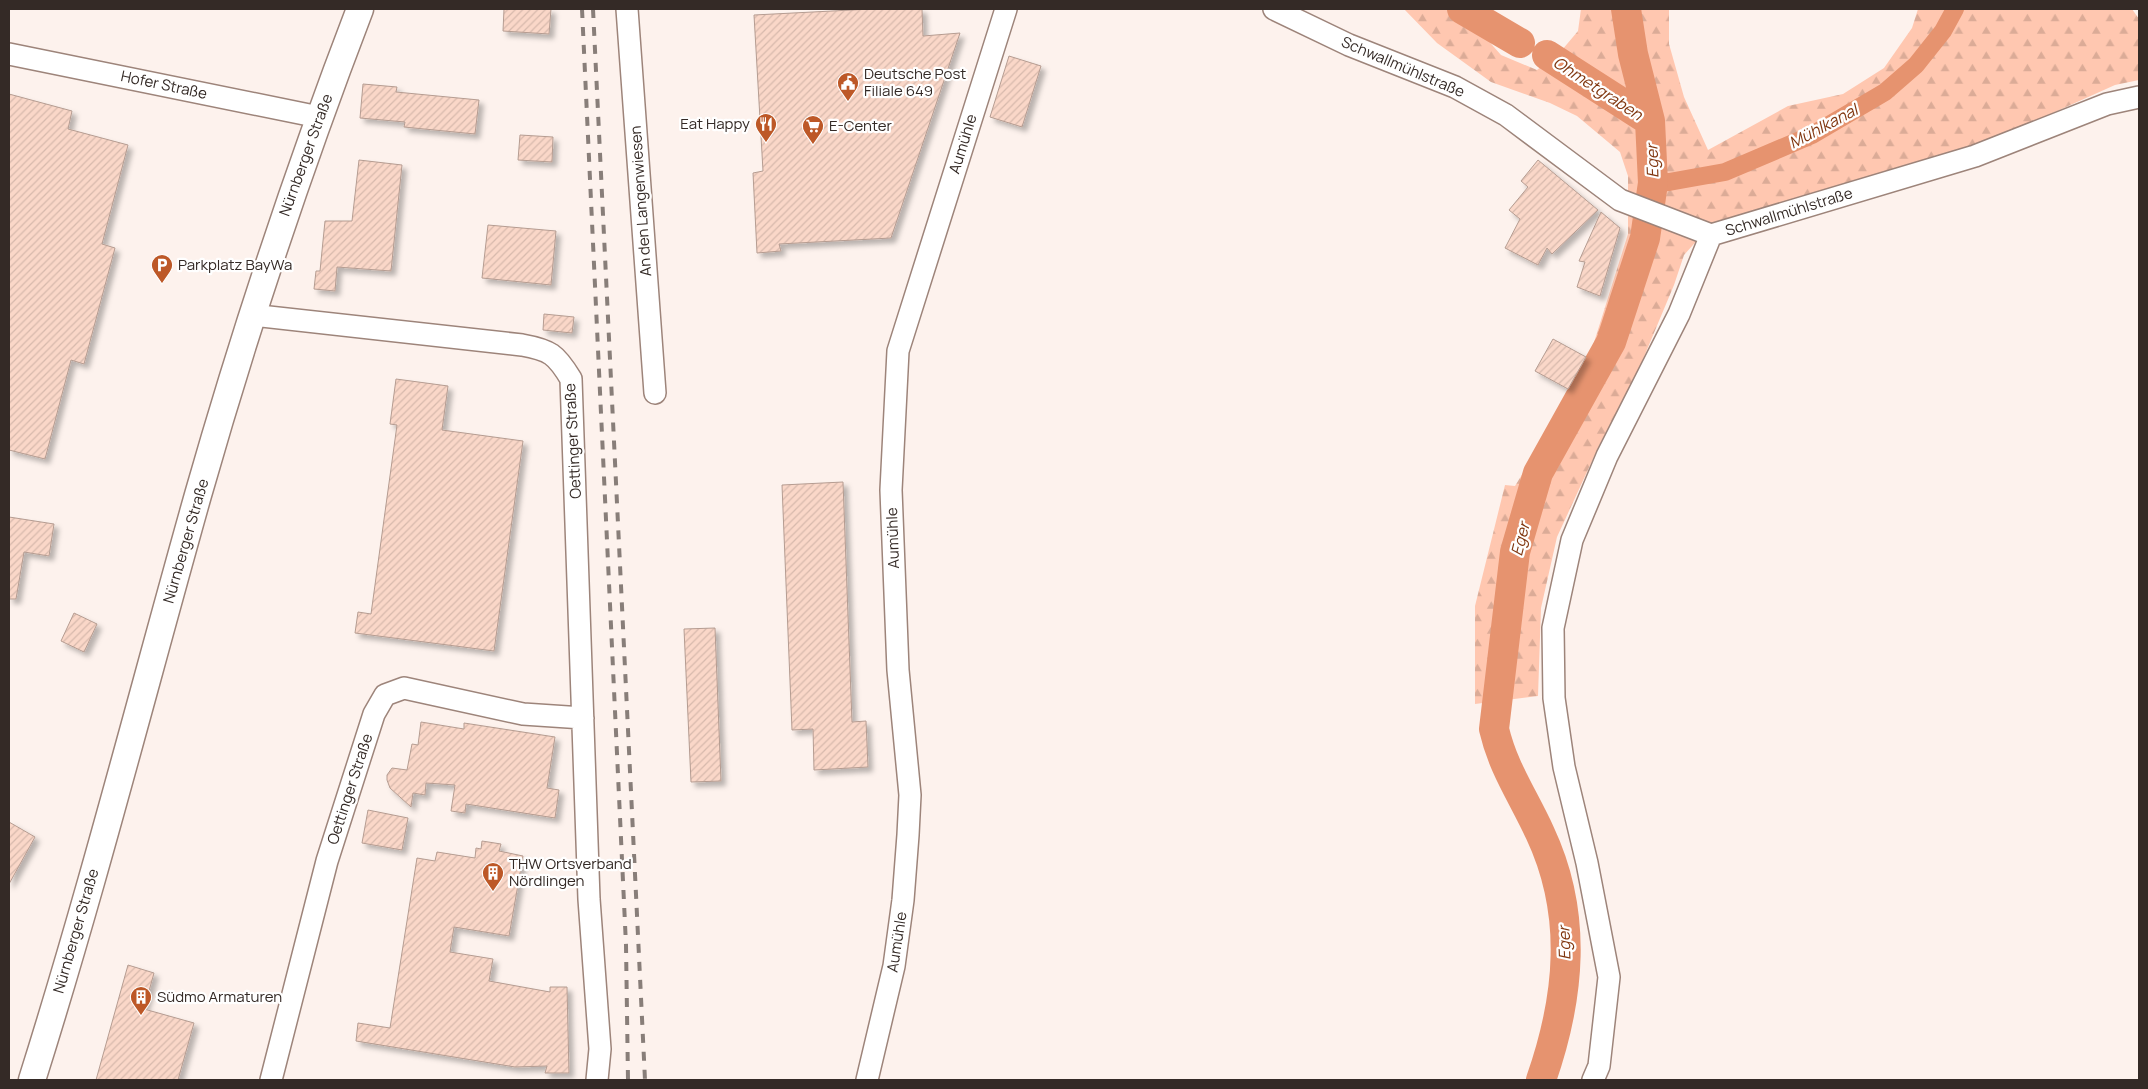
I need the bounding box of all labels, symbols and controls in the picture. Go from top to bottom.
street label: Schwallmühlstraße [1338,31,1468,102]
water label: Ohmetgraben [1549,51,1647,125]
place label: Deutsche Post Filiale 649 [864,63,966,101]
street label: Hofer Straße [119,65,209,104]
public building icon: Deutsche Post Filiale 649 [836,71,860,102]
street label: Nürnberger Straße [274,91,337,219]
water label: Mühlkanal [1785,98,1863,153]
street label: Aumühle [944,111,982,176]
restaurant icon: Eat Happy [754,112,778,143]
place label: Eat Happy [680,113,750,134]
supermarket icon: E-Center [801,114,825,145]
place label: E-Center [829,115,893,136]
street label: An den Langenwiesen [625,125,656,277]
water label: Eger [1640,142,1664,178]
street label: Schwallmühlstraße [1723,182,1855,241]
parking icon: Parkplatz BayWa [150,253,174,284]
place label: Parkplatz BayWa [178,254,292,275]
street label: Oettinger Straße [559,383,586,499]
street label: Nürnberger Straße [158,476,213,606]
street label: Aumühle [881,507,904,569]
water label: Eger [1505,518,1535,558]
street label: Oettinger Straße [322,730,377,847]
place label: THW Ortsverband Nördlingen [509,853,632,891]
building icon: THW Ortsverband Nördlingen [481,861,505,892]
street label: Nürnberger Straße [48,866,103,996]
street label: Aumühle [881,910,912,974]
water label: Eger [1552,924,1576,960]
building icon: Südmo Armaturen [129,985,153,1016]
place label: Südmo Armaturen [157,986,282,1007]

